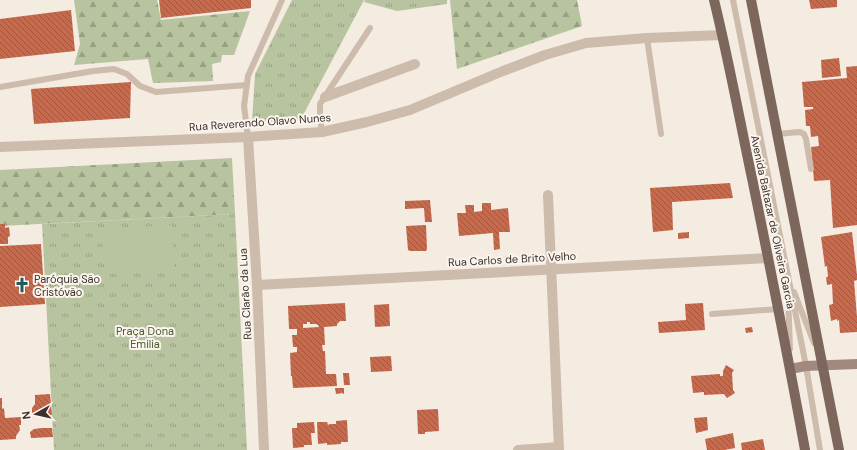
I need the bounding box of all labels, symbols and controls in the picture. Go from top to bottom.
street label: Rua Reverendo Olavo Nunes [189,110,331,134]
street label: Avenida Baltazar de Oliveira Garcia [748,134,798,310]
street label: Rua Clarão da Lua [236,248,254,340]
street label: Rua Carlos de Brito Velho [448,249,576,269]
place label: Paróquia São Cristóvão [34,272,100,299]
church icon: Paróquia São Cristóvão [13,276,31,294]
park label: Praça Dona Emilia [116,324,174,351]
north arrow [16,394,56,434]
text: N [19,410,34,420]

